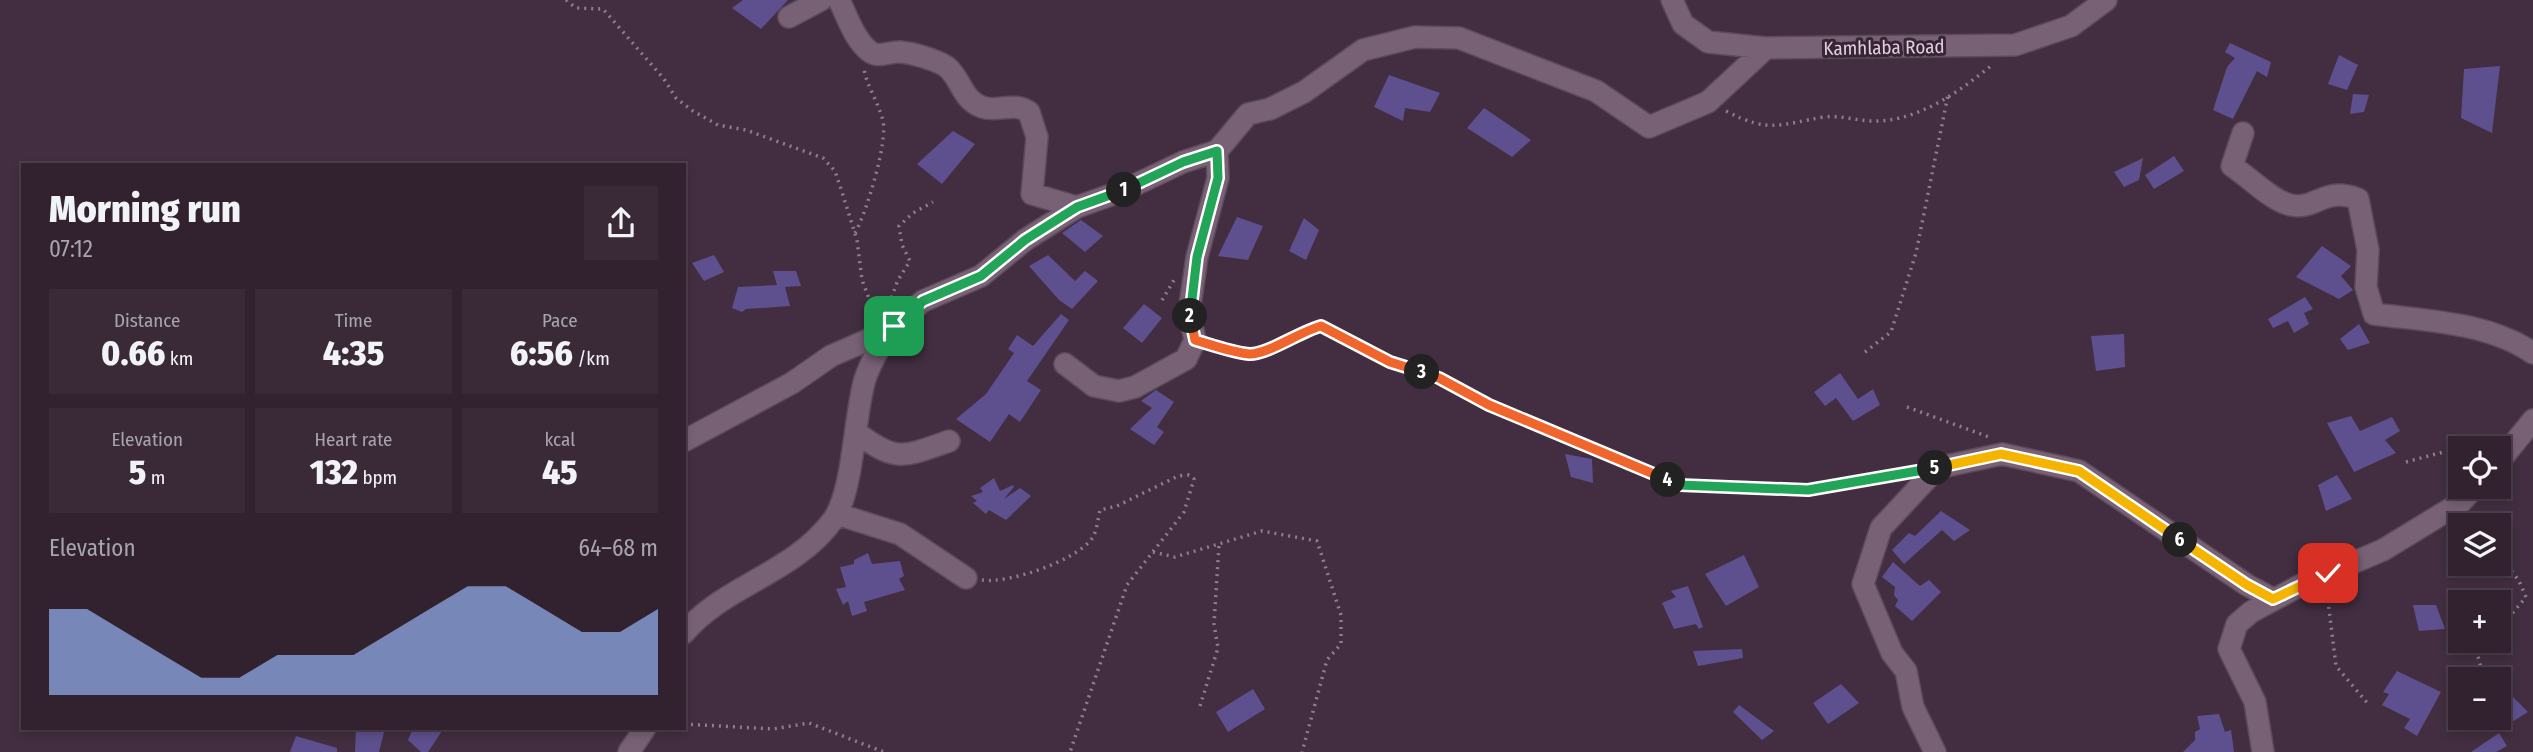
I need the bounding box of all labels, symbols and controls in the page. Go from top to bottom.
street label: Kamhlaba Road [1823,35,1945,60]
pin: 1 [1106,172,1142,208]
text: 1 [1119,178,1128,201]
text: Morning run [49,186,241,232]
button: share [584,186,658,260]
text: 07:12 [49,235,93,263]
pin [864,296,924,356]
pin: 2 [1172,298,1208,334]
text: 2 [1185,304,1194,327]
icon: arrive [875,307,913,345]
text: Distance [114,309,180,332]
text: Time [335,309,372,332]
text: Pace [542,309,578,332]
text: 0.66 [101,332,165,374]
text: 4:35 [323,332,384,374]
text: 6:56 [510,332,573,374]
text: km [165,347,193,370]
text: /km [573,347,610,370]
pin: 3 [1404,354,1440,390]
text: 3 [1417,360,1426,383]
text: Elevation [111,428,183,451]
text: Heart rate [314,428,393,451]
text: kcal [544,428,575,451]
map controls [2448,436,2511,730]
button: locate [2448,436,2511,499]
pin: 5 [1918,450,1952,486]
text: 5 [129,451,146,493]
text: 132 [310,451,358,493]
text: 45 [542,451,578,493]
text: 5 [1930,456,1939,479]
pin: 4 [1650,462,1686,498]
text: m [146,466,165,489]
text: bpm [358,466,397,489]
text: 4 [1663,468,1672,491]
button: layers [2448,513,2511,576]
pin: 6 [2162,522,2198,558]
text: 6 [2175,528,2184,551]
text: Elevation [49,534,136,562]
text: 64–68 m [579,534,658,562]
pin [2298,543,2358,603]
icon: check [2309,554,2347,592]
button: + [2448,590,2511,653]
button: − [2448,667,2511,730]

